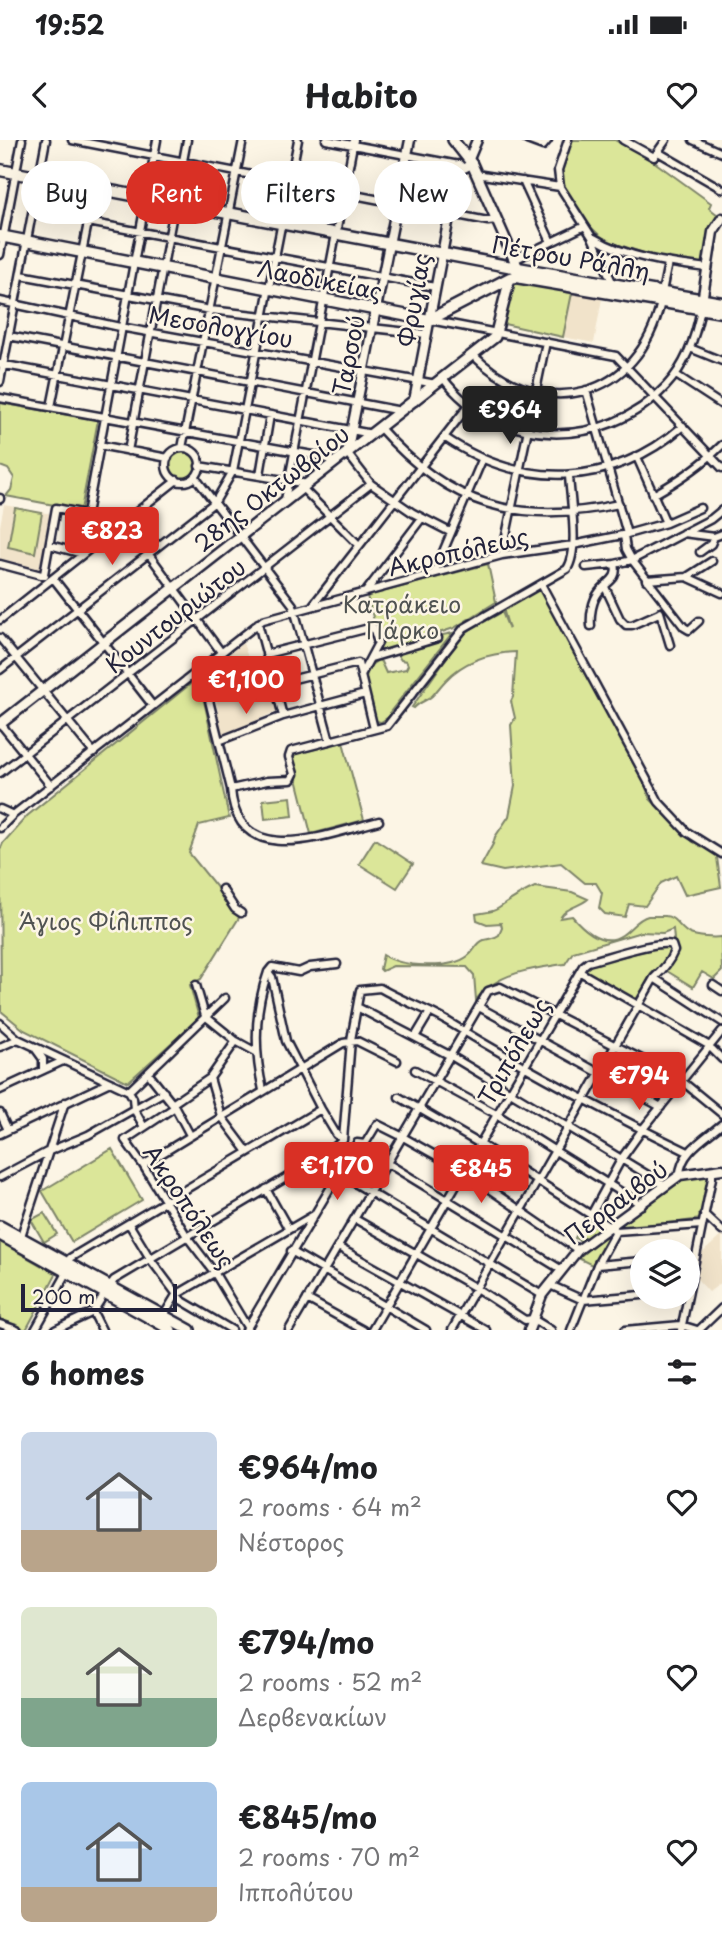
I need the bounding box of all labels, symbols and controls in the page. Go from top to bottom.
text: 19:52 [35,5,105,44]
text: Habito [305,71,417,119]
icon: back [21,76,59,114]
icon: heart [663,76,701,114]
chip: Buy [21,161,112,224]
chip: Rent [126,161,227,224]
chip: Filters [241,161,360,224]
chip: New [374,161,472,224]
street label: Πέτρου Ράλλη [489,226,653,288]
street label: Λαοδικείας [255,250,385,308]
street label: Φρυγίας [388,250,438,350]
street label: Μεσολογγίου [146,296,296,356]
street label: Ταρσού [323,312,373,398]
pin: €964 [469,386,551,446]
text: €964 [478,391,542,426]
street label: 28ης Οκτωβρίου [186,416,356,560]
pin: €823 [71,508,153,567]
text: €823 [81,512,143,547]
street label: Ακροπόλεως [384,518,532,584]
street label: Κουντουριώτου [97,549,253,681]
park label: Κατράκειο Πάρκο [343,586,461,647]
pin: €1,100 [189,656,303,716]
text: €1,100 [208,661,284,696]
park label: Άγιος Φίλιππος [19,903,193,938]
street label: Τριπόλεως [468,991,558,1111]
pin: €794 [598,1052,680,1112]
text: €794 [609,1057,669,1092]
street label: Ακροπόλεως [135,1137,245,1275]
pin: €1,170 [280,1142,394,1202]
pin: €845 [440,1146,522,1205]
text: €1,170 [300,1147,374,1182]
text: €845 [450,1150,512,1185]
street label: Περραιβού [556,1151,674,1253]
map controls [630,1239,700,1309]
button: layers [630,1239,700,1309]
scale bar [21,1281,177,1313]
text: 200 m [32,1282,95,1310]
text: 6 homes [21,1350,144,1395]
icon: filters [663,1353,701,1391]
text: €964/mo [238,1444,378,1489]
icon: home [77,1460,161,1544]
icon: heart [663,1483,701,1521]
text: 2 rooms · 64 m² [238,1489,422,1524]
text: Νέστορος [238,1524,344,1559]
text: €794/mo [238,1619,374,1664]
icon: home [77,1635,161,1719]
icon: heart [663,1658,701,1696]
text: 2 rooms · 52 m² [238,1664,422,1699]
text: Δερβενακίων [238,1699,387,1734]
text: €845/mo [238,1794,377,1839]
icon: home [77,1810,161,1894]
icon: heart [663,1833,701,1871]
text: 2 rooms · 70 m² [238,1839,420,1874]
text: Ιππολύτου [238,1874,354,1909]

